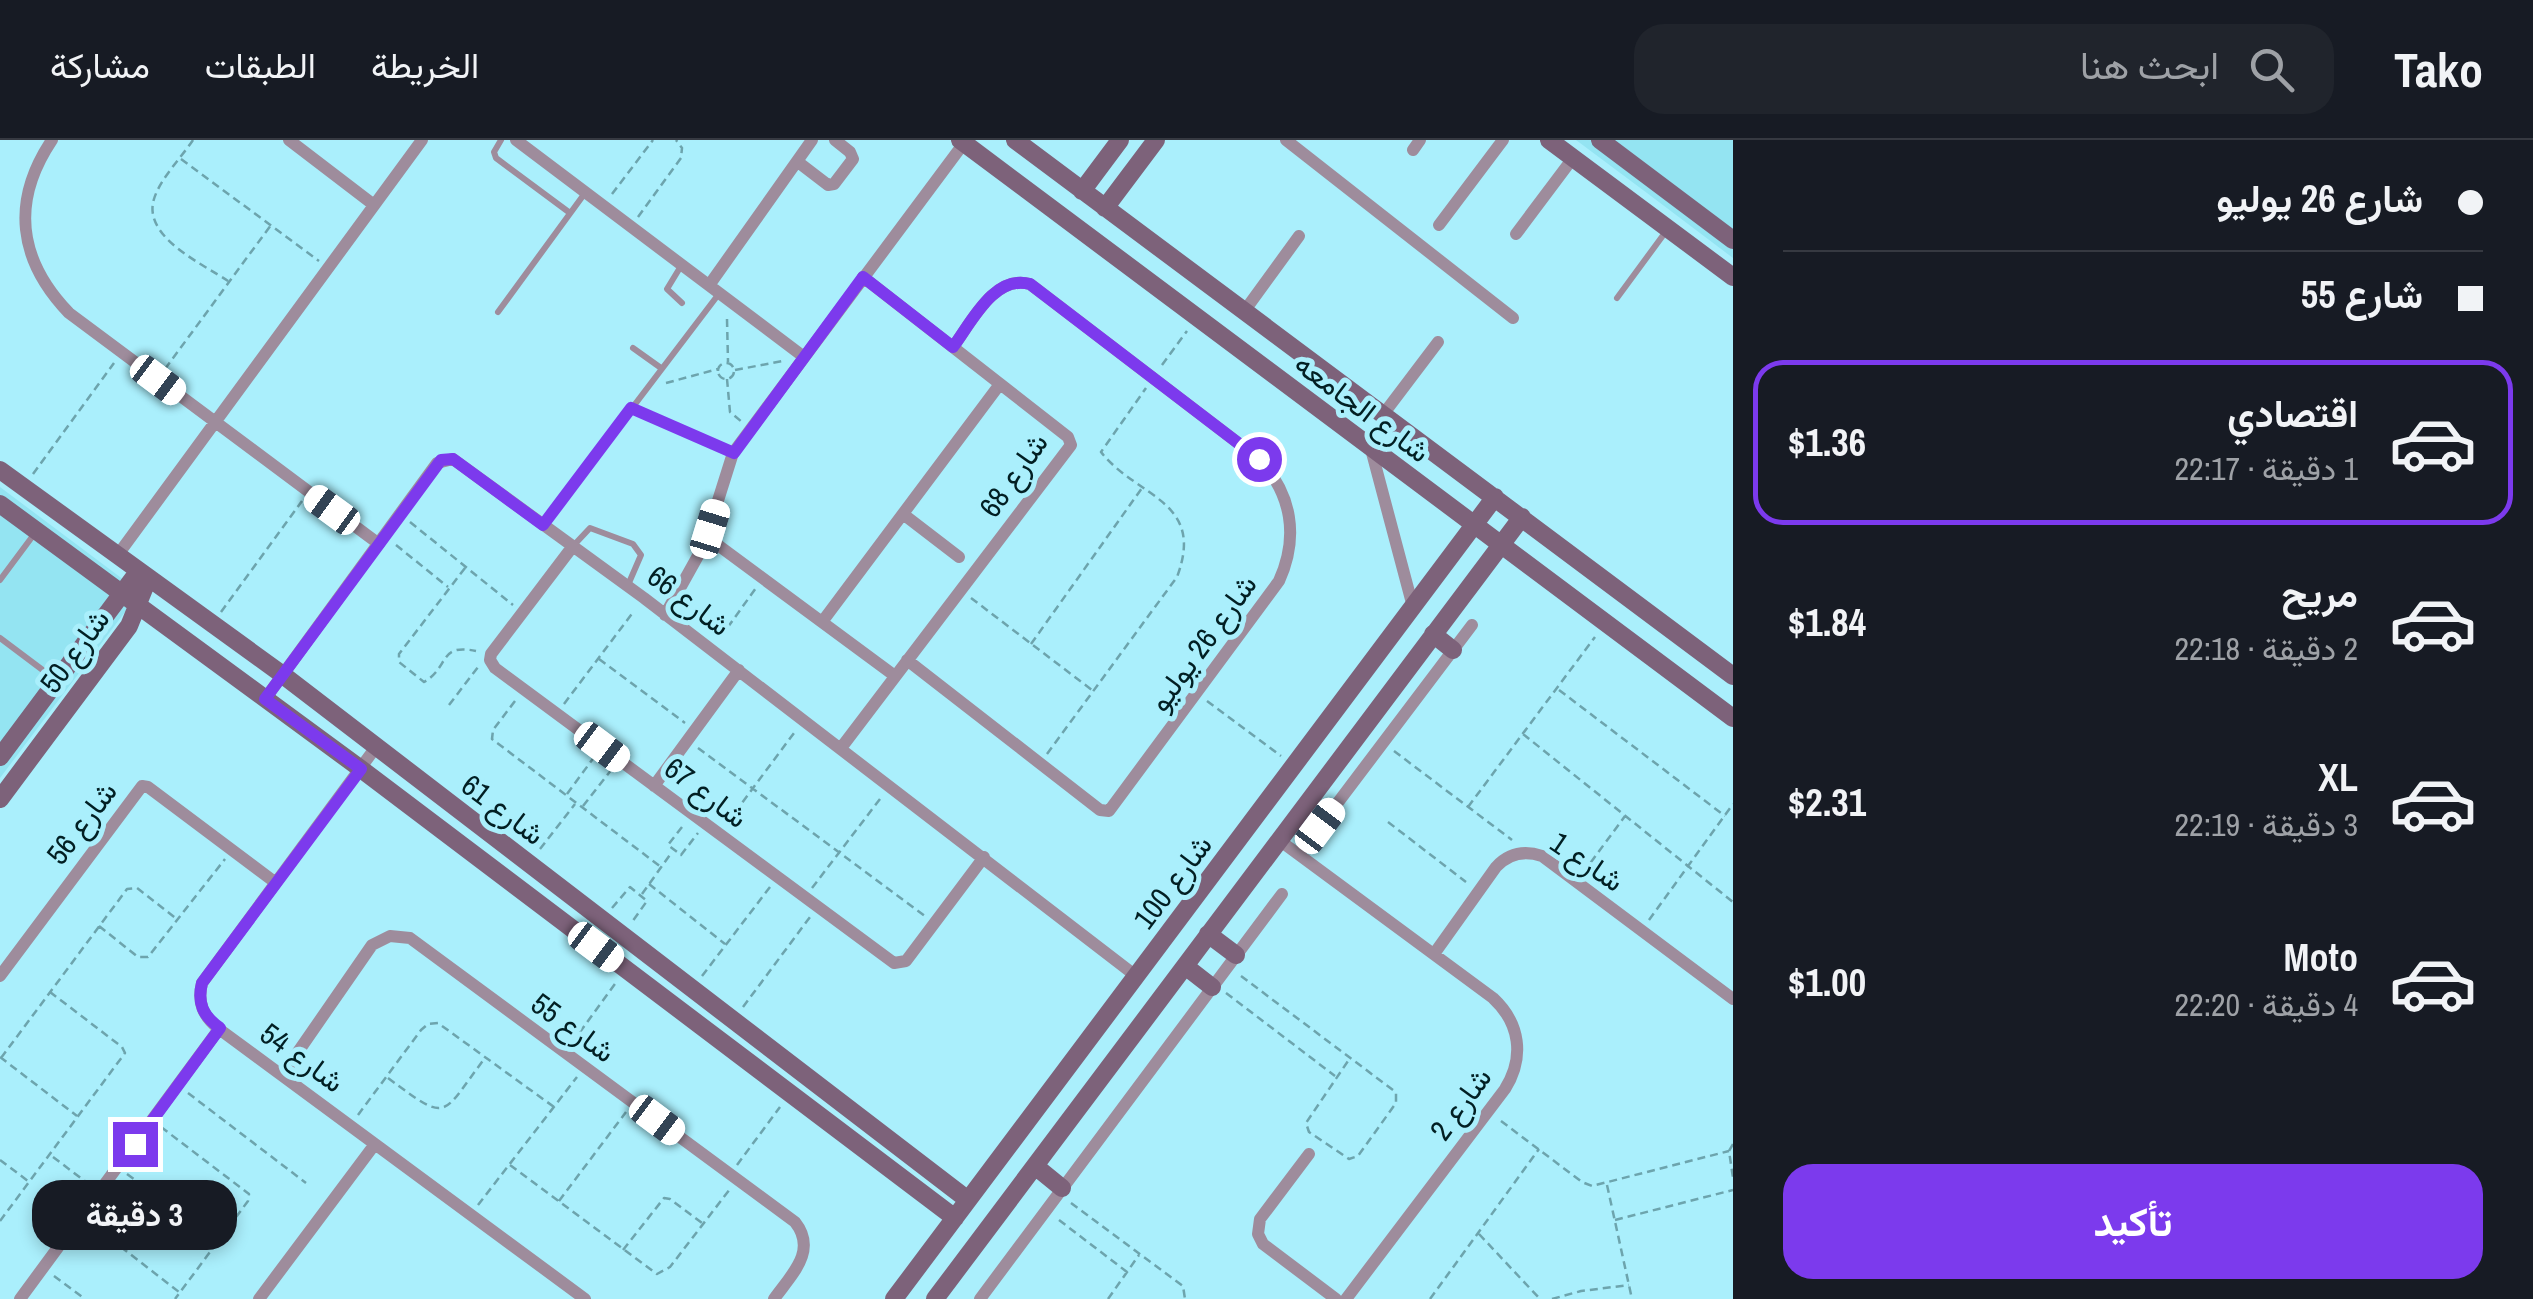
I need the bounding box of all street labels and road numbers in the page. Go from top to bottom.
street label: شارع الجامعه [1286,343,1438,472]
street label: شارع 68 [970,424,1058,525]
street label: شارع 66 [639,556,739,645]
street label: شارع 26 يوليو [1139,566,1266,720]
street label: شارع 50 [30,600,119,701]
street label: شارع 67 [656,748,756,837]
street label: شارع 61 [453,765,553,854]
street label: شارع 56 [37,773,126,873]
street label: شارع 1 [1542,822,1632,901]
street label: شارع 100 [1124,826,1222,937]
street label: شارع 55 [523,983,624,1072]
street label: شارع 54 [252,1013,353,1102]
street label: شارع 2 [1420,1059,1501,1148]

